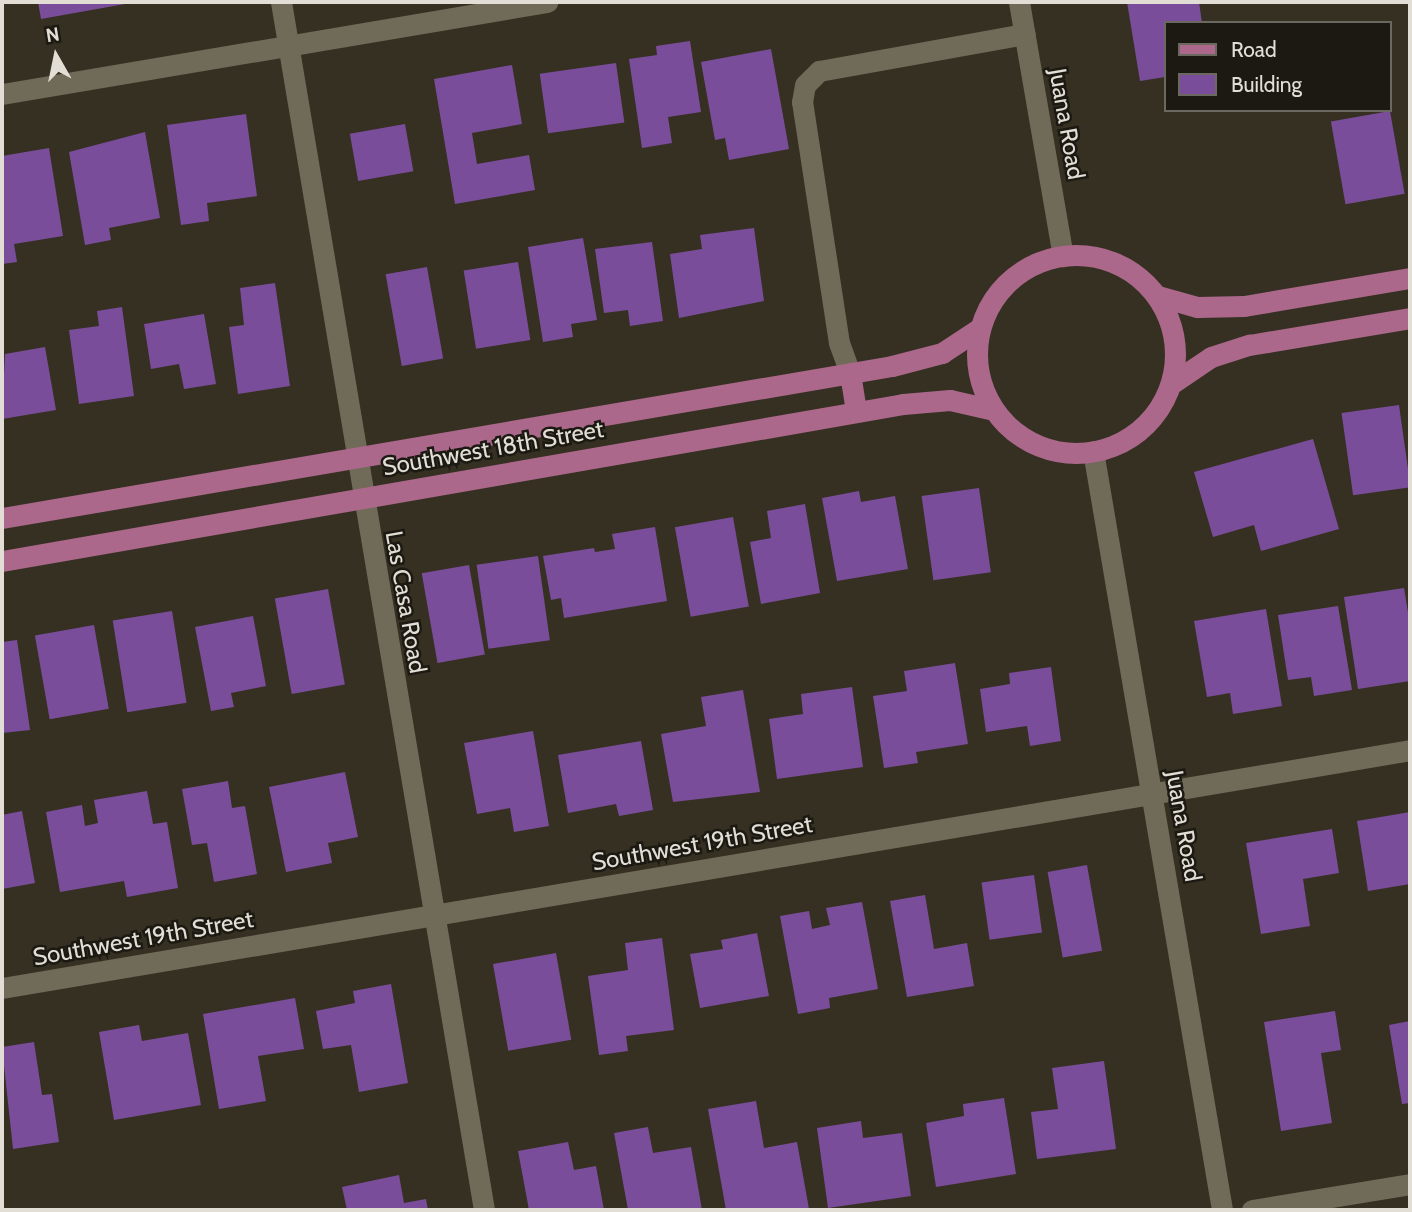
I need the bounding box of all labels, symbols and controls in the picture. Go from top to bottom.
north arrow [21,21,91,91]
legend [1164,21,1391,112]
text: N [44,22,61,47]
text: Road [1231,37,1277,62]
street label: Juana Road [1043,66,1091,182]
text: Building [1231,72,1302,97]
street label: Southwest 18th Street [380,414,606,482]
street label: Las Casa Road [379,529,433,675]
street label: Juana Road [1160,768,1208,884]
street label: Southwest 19th Street [590,809,814,877]
street label: Southwest 19th Street [31,904,255,972]

